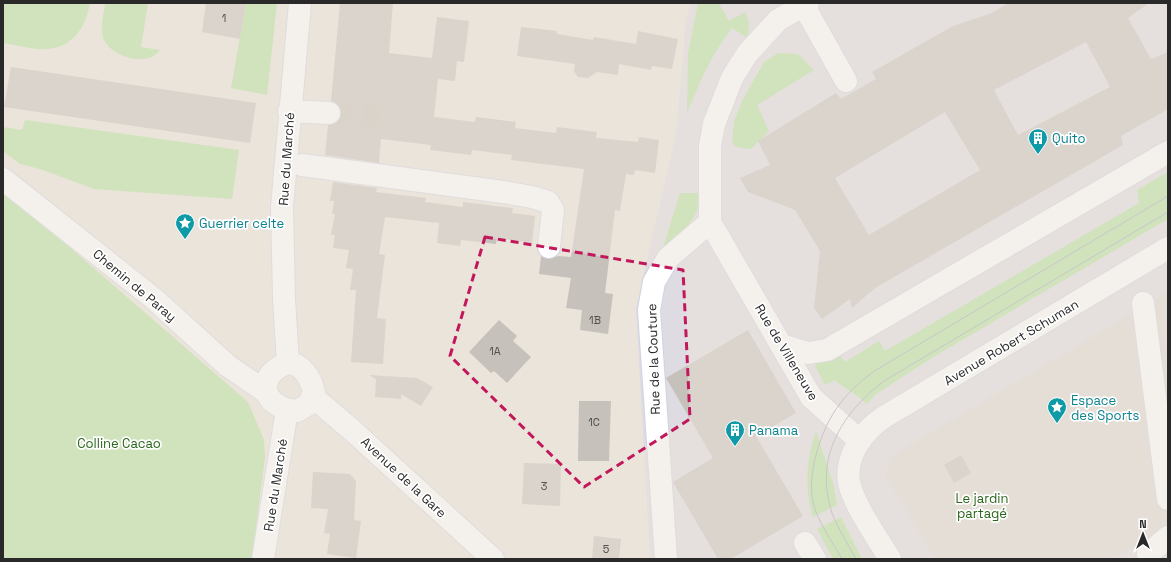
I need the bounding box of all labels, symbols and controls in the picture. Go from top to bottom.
house number: 1 [222,11,226,25]
street label: Rue du Marché [275,112,298,206]
building icon: Quito [1027,127,1049,155]
place label: Quito [1052,130,1086,147]
place icon: Guerrier celte [174,212,196,240]
place label: Guerrier celte [199,215,284,232]
street label: Chemin de Paray [89,245,180,325]
street label: Avenue Robert Schuman [941,295,1082,389]
street label: Rue de Villeneuve [751,301,822,404]
street label: Rue de la Couture [643,303,664,415]
house number: 1B [589,313,601,327]
house number: 1A [489,344,501,358]
place label: Espace des Sports [1071,392,1140,424]
place icon: Espace des Sports [1046,396,1068,424]
house number: 1C [588,415,600,429]
building icon: Panama [724,419,746,447]
place label: Panama [749,422,799,439]
street label: Avenue de la Gare [357,433,450,521]
park label: Colline Cacao [77,435,161,452]
street label: Rue du Marché [260,437,291,533]
house number: 3 [541,479,548,493]
park label: Le jardin partagé [956,490,1008,522]
north arrow [1123,514,1163,554]
text: N [1139,517,1147,531]
house number: 5 [603,542,610,556]

